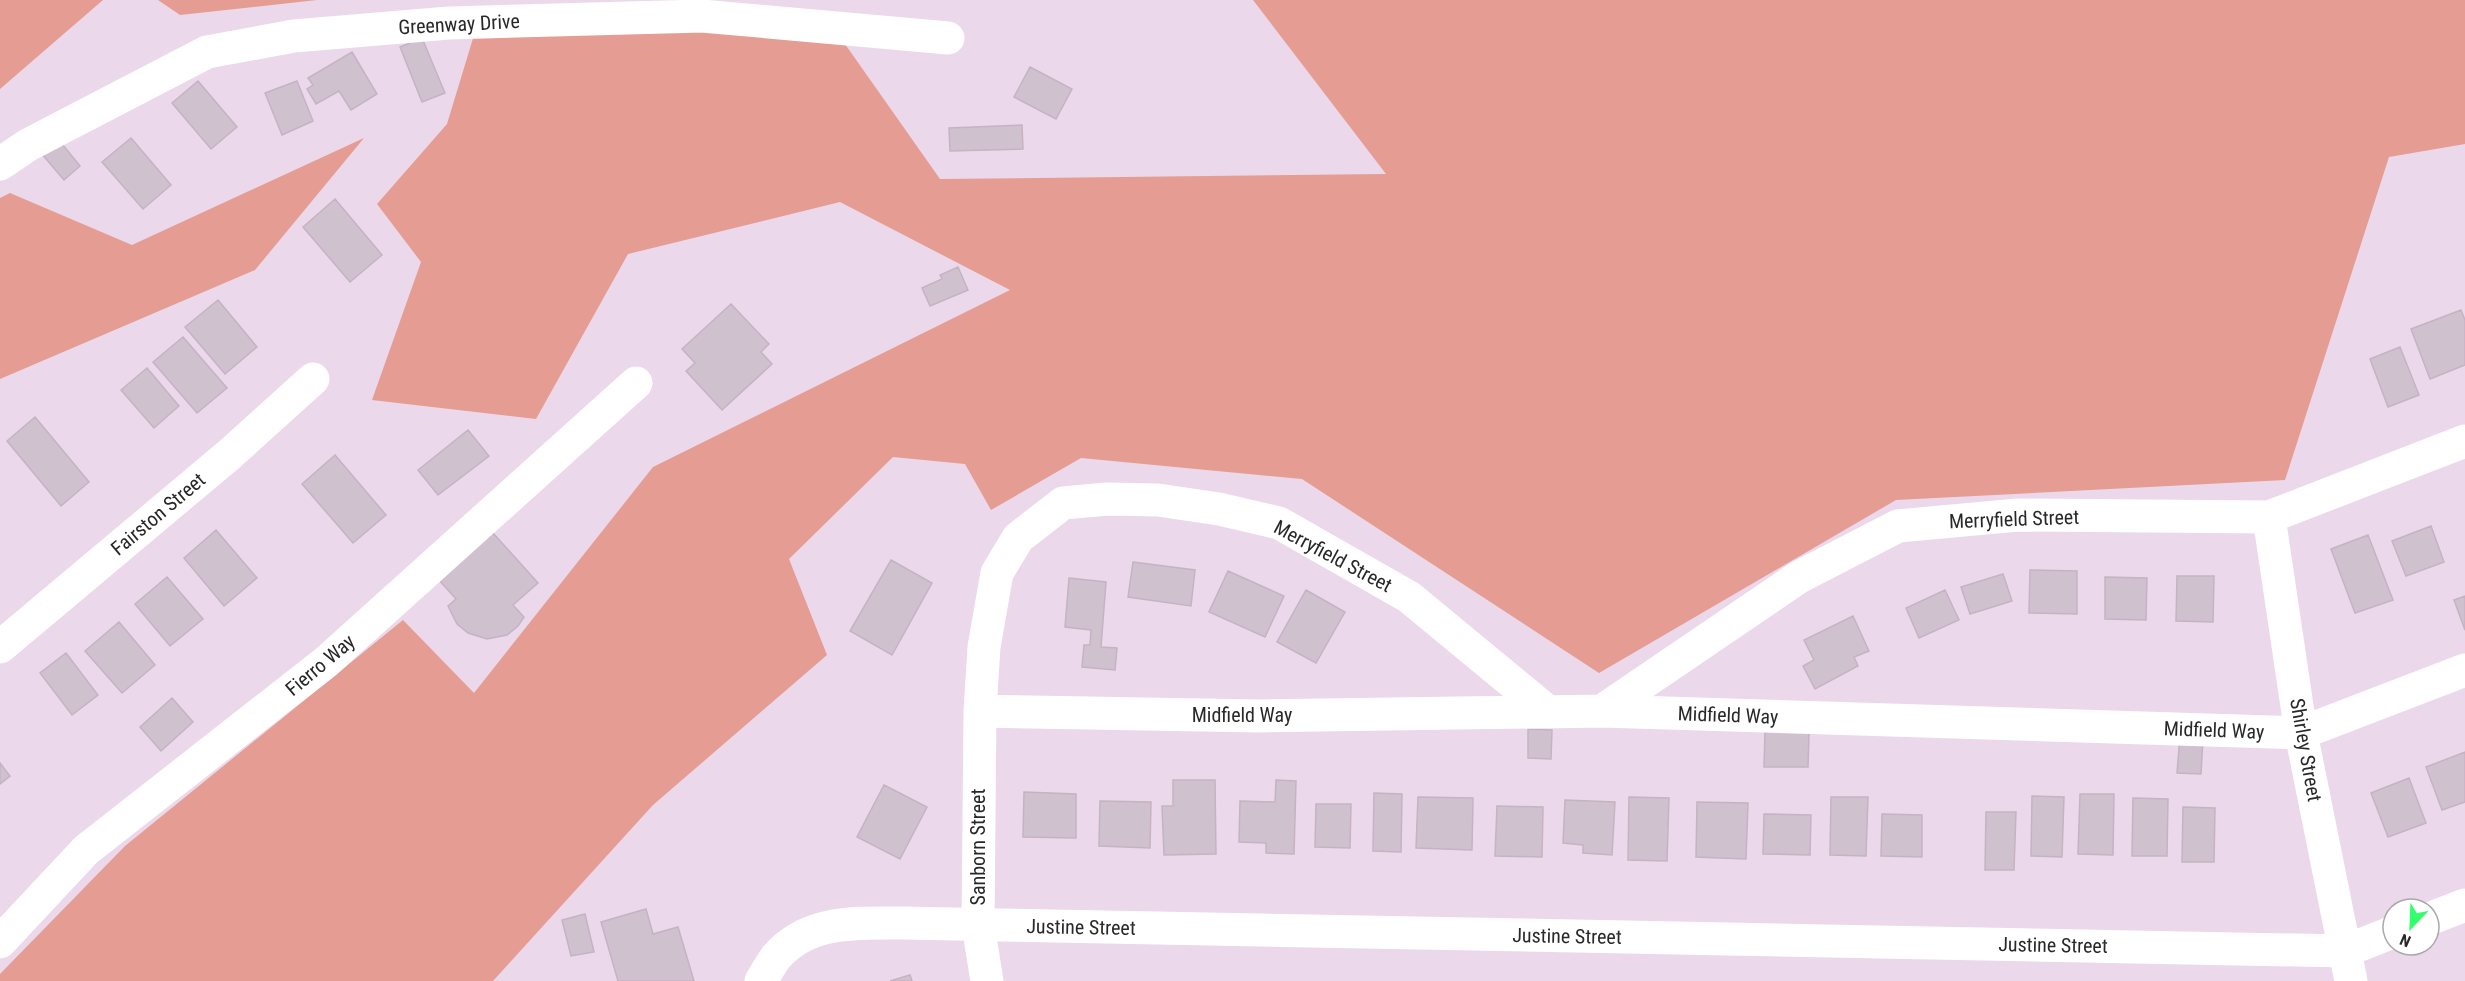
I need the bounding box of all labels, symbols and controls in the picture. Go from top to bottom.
street label: Greenway Drive [398,9,520,39]
street label: Fairston Street [106,468,210,560]
street label: Merryfield Street [1948,505,2080,533]
street label: Merryfield Street [1270,515,1396,597]
street label: Fierro Way [281,629,359,701]
street label: Shirley Street [2285,697,2327,804]
street label: Midfield Way [1677,701,1779,729]
street label: Midfield Way [1192,703,1292,727]
street label: Midfield Way [2163,716,2265,744]
street label: Sanborn Street [966,789,990,905]
north arrow [2381,897,2441,957]
street label: Justine Street [1026,914,1136,940]
street label: Justine Street [1512,923,1622,949]
text: N [2397,930,2414,951]
street label: Justine Street [1998,932,2108,958]

